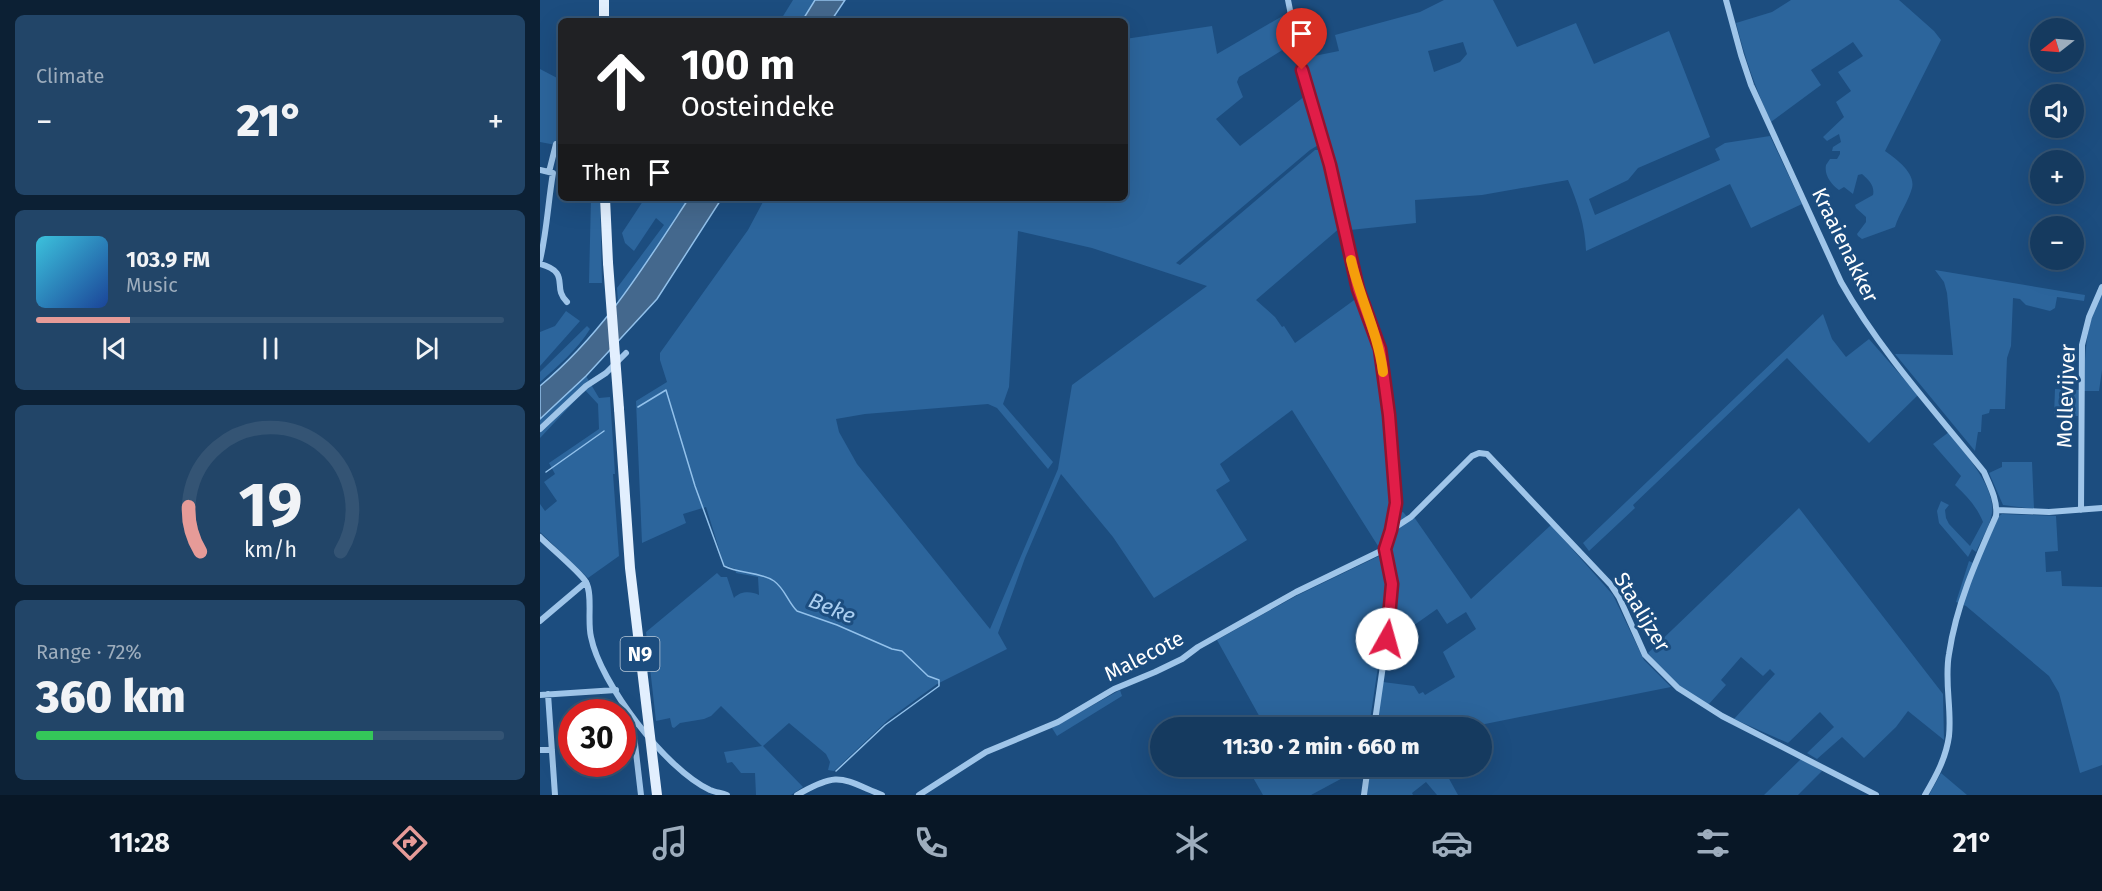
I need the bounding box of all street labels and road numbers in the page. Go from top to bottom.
street label: Kraaienakker [1806,183,1884,307]
street label: Mollevijver [2051,344,2081,448]
street label: Staalijzer [1608,568,1676,656]
street label: Malecote [1100,625,1188,687]
road number: N9 [620,637,660,671]

